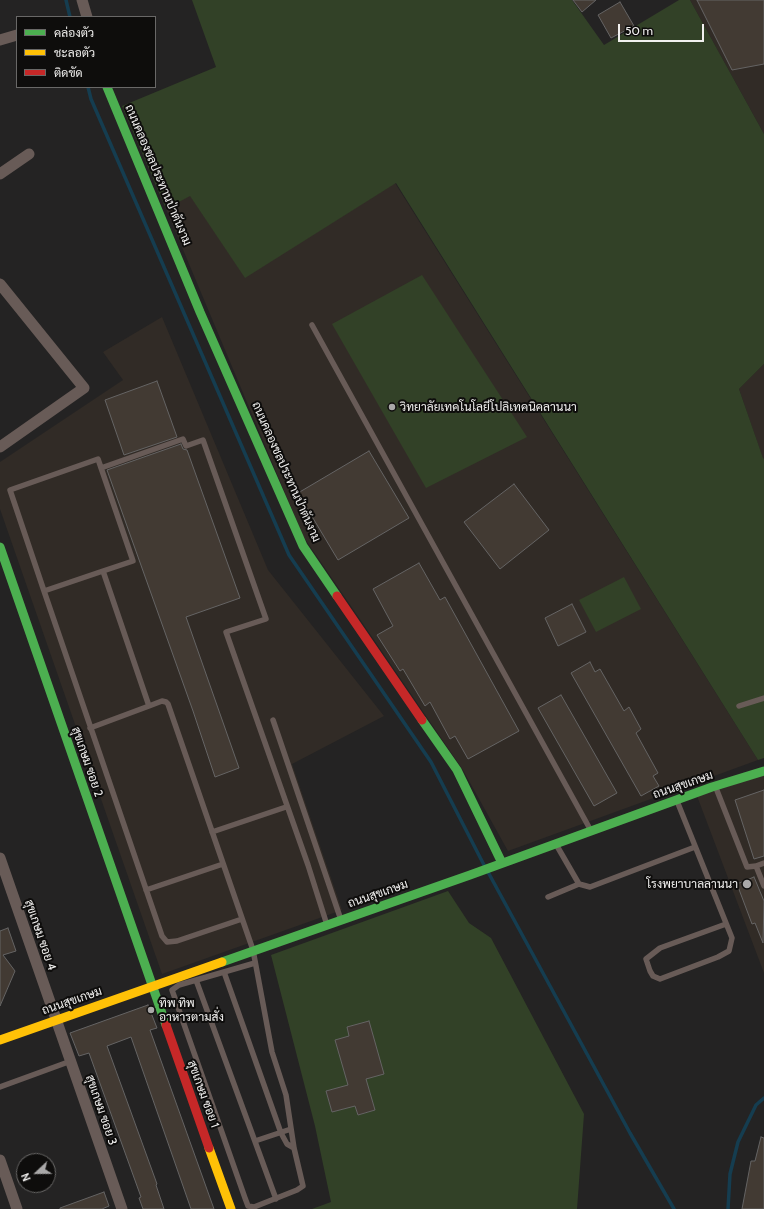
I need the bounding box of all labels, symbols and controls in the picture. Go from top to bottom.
legend [16,16,156,88]
scale bar [620,16,706,42]
text: 50 m [625,23,653,38]
text: คล่องตัว [54,25,94,40]
text: ชะลอตัว [54,45,95,60]
text: ติดขัด [54,65,83,80]
street label: ถนนคลองชลประทานป่าตันงาม [122,102,194,248]
street label: ถนนคลองชลประทานป่าตันงาม [249,400,323,544]
place label: วิทยาลัยเทคโนโลยีโปลิเทคนิคลานนา [400,400,577,414]
marker: วิทยาลัยเทคโนโลยีโปลิเทคนิคลานนา [387,402,397,412]
street label: สุขเกษม ซอย 2 [68,725,106,799]
street label: ถนนสุขเกษม [651,768,715,802]
street label: ถนนสุขเกษม [346,877,410,911]
place label: โรงพยาบาลลานนา [646,877,738,891]
marker: โรงพยาบาลลานนา [741,878,753,890]
street label: สุขเกษม ซอย 4 [21,898,59,972]
street label: ถนนสุขเกษม [40,984,104,1018]
place label: ทิพ ทิพ อาหารตามสั่ง [159,996,224,1024]
marker: ทิพ ทิพ อาหารตามสั่ง [146,1005,156,1015]
street label: สุขเกษม ซอย 1 [184,1058,222,1130]
street label: สุขเกษม ซอย 3 [82,1073,120,1147]
north arrow [16,1153,56,1193]
text: N [18,1171,34,1183]

